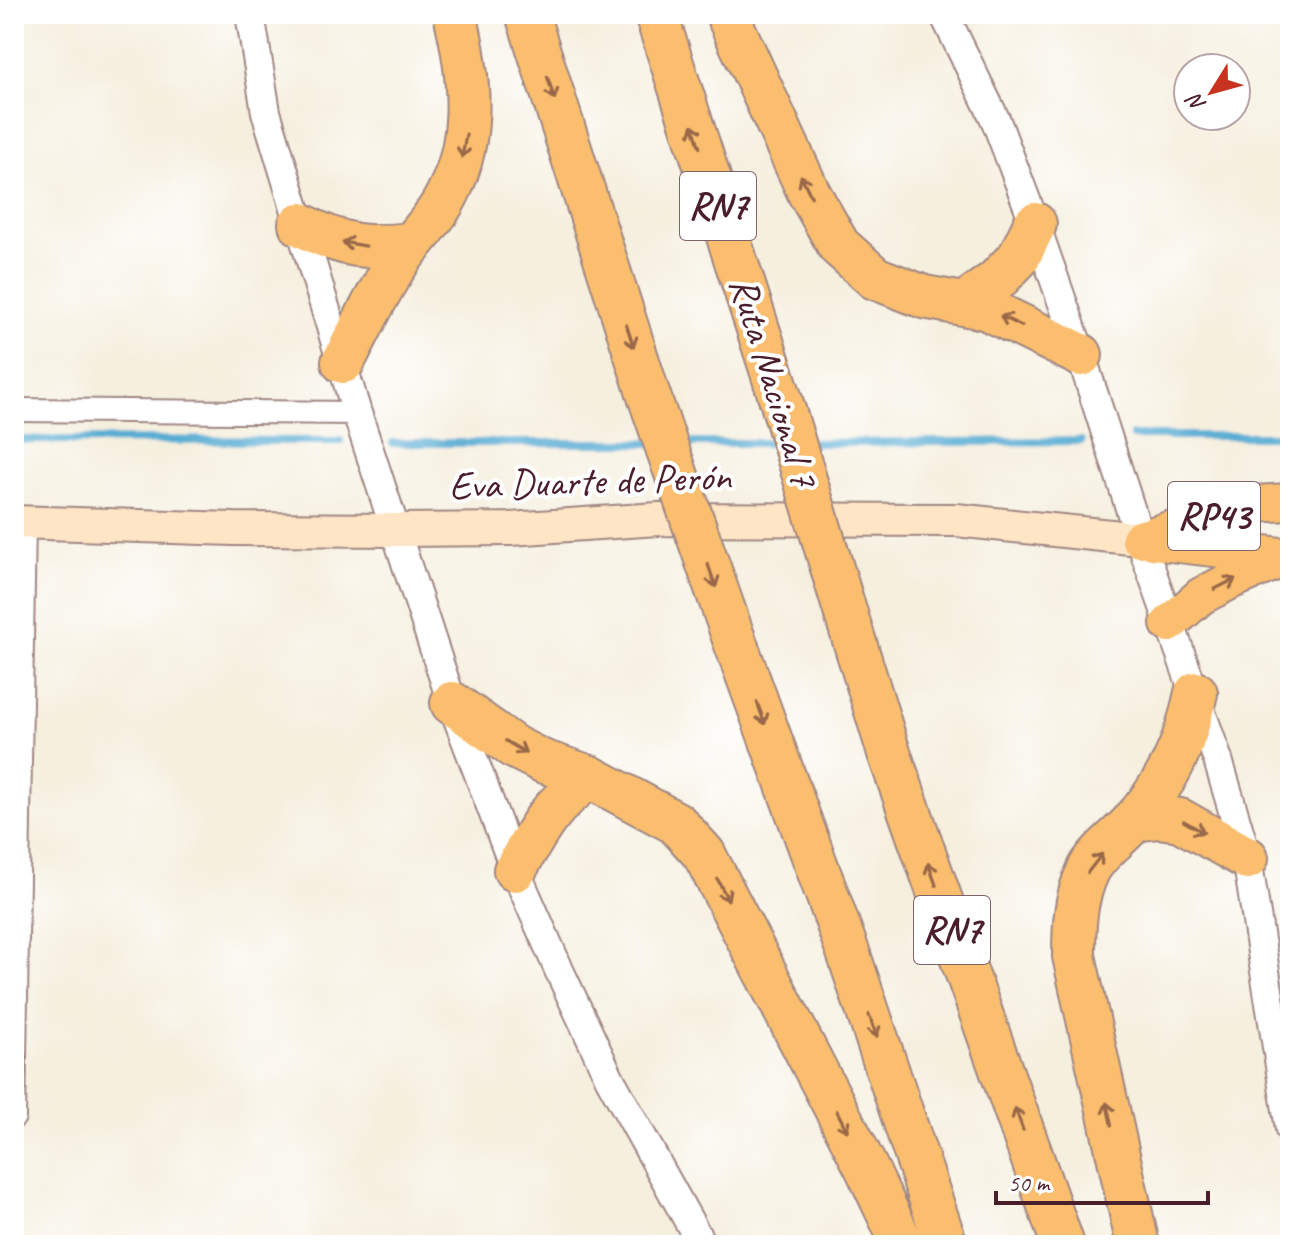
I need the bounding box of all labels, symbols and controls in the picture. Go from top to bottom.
north arrow [1172,52,1252,132]
one-way arrow [544,75,559,101]
text: N [1180,87,1212,117]
one-way arrow [688,124,703,150]
one-way arrow [456,133,471,159]
road number: RN7 [680,172,756,240]
one-way arrow [798,175,813,199]
one-way arrow [342,236,367,251]
street label: Ruta Nacional 7 [718,271,830,495]
one-way arrow [1000,313,1024,328]
one-way arrow [624,323,638,348]
street label: Eva Duarte de Perón [448,451,733,511]
road number: RP43 [1168,482,1260,550]
one-way arrow [705,563,720,588]
one-way arrow [1212,576,1236,591]
one-way arrow [754,700,769,725]
one-way arrow [504,739,527,755]
one-way arrow [1181,820,1205,835]
one-way arrow [1087,853,1104,874]
one-way arrow [924,862,938,886]
one-way arrow [715,878,731,902]
road number: RN7 [914,896,990,964]
one-way arrow [866,1014,881,1039]
one-way arrow [1101,1102,1116,1127]
one-way arrow [1010,1106,1025,1131]
one-way arrow [835,1109,850,1132]
scale bar [996,1155,1208,1205]
text: 50 m [1008,1168,1051,1198]

